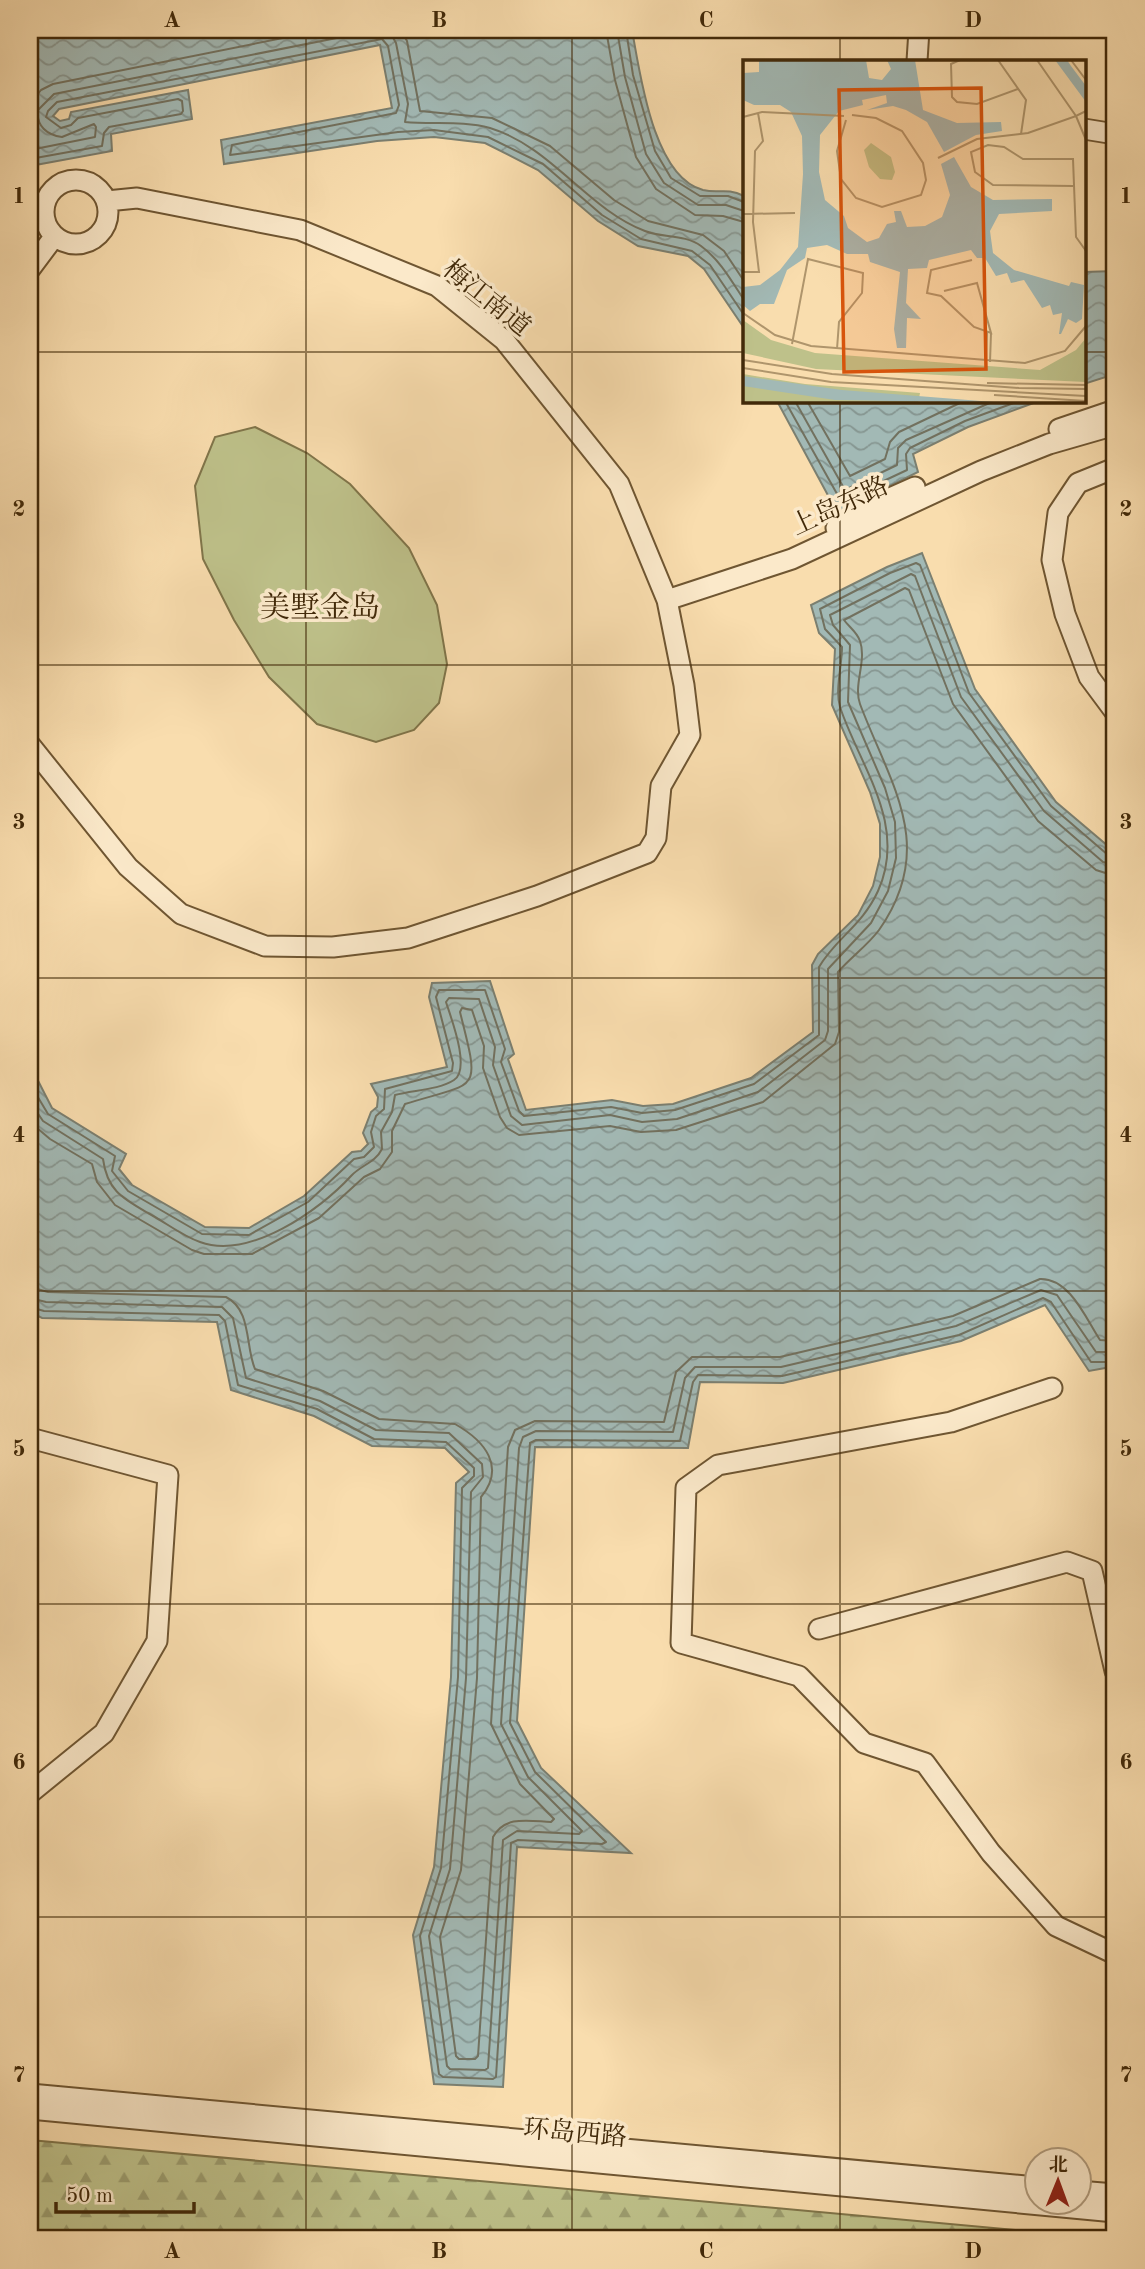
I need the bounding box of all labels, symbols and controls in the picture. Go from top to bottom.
text: A [163,9,181,32]
text: B [431,9,447,32]
text: C [698,9,714,32]
text: D [964,9,982,32]
inset map [743,60,1086,402]
text: 1 [12,185,26,208]
text: 1 [1119,185,1133,208]
street label: 梅江南道 [437,255,536,342]
street label: 上岛东路 [786,471,893,541]
text: 2 [12,498,26,521]
text: 2 [1119,498,1133,521]
district label: 美墅金岛 [260,591,380,624]
text: 3 [12,811,26,834]
text: 3 [1119,811,1133,834]
text: 4 [12,1124,26,1147]
text: 4 [1119,1124,1133,1147]
text: 5 [12,1438,26,1461]
text: 5 [1119,1438,1133,1461]
text: 6 [12,1751,26,1774]
text: 6 [1119,1751,1133,1774]
text: 7 [12,2064,26,2087]
text: 7 [1119,2064,1133,2087]
street label: 环岛西路 [522,2114,628,2151]
north arrow [1023,2146,1092,2216]
text: 北 [1049,2155,1068,2176]
scale bar [56,2171,194,2215]
text: 50 m [66,2186,113,2207]
text: A [163,2240,181,2263]
text: B [431,2240,447,2263]
text: C [698,2240,714,2263]
text: D [964,2240,982,2263]

